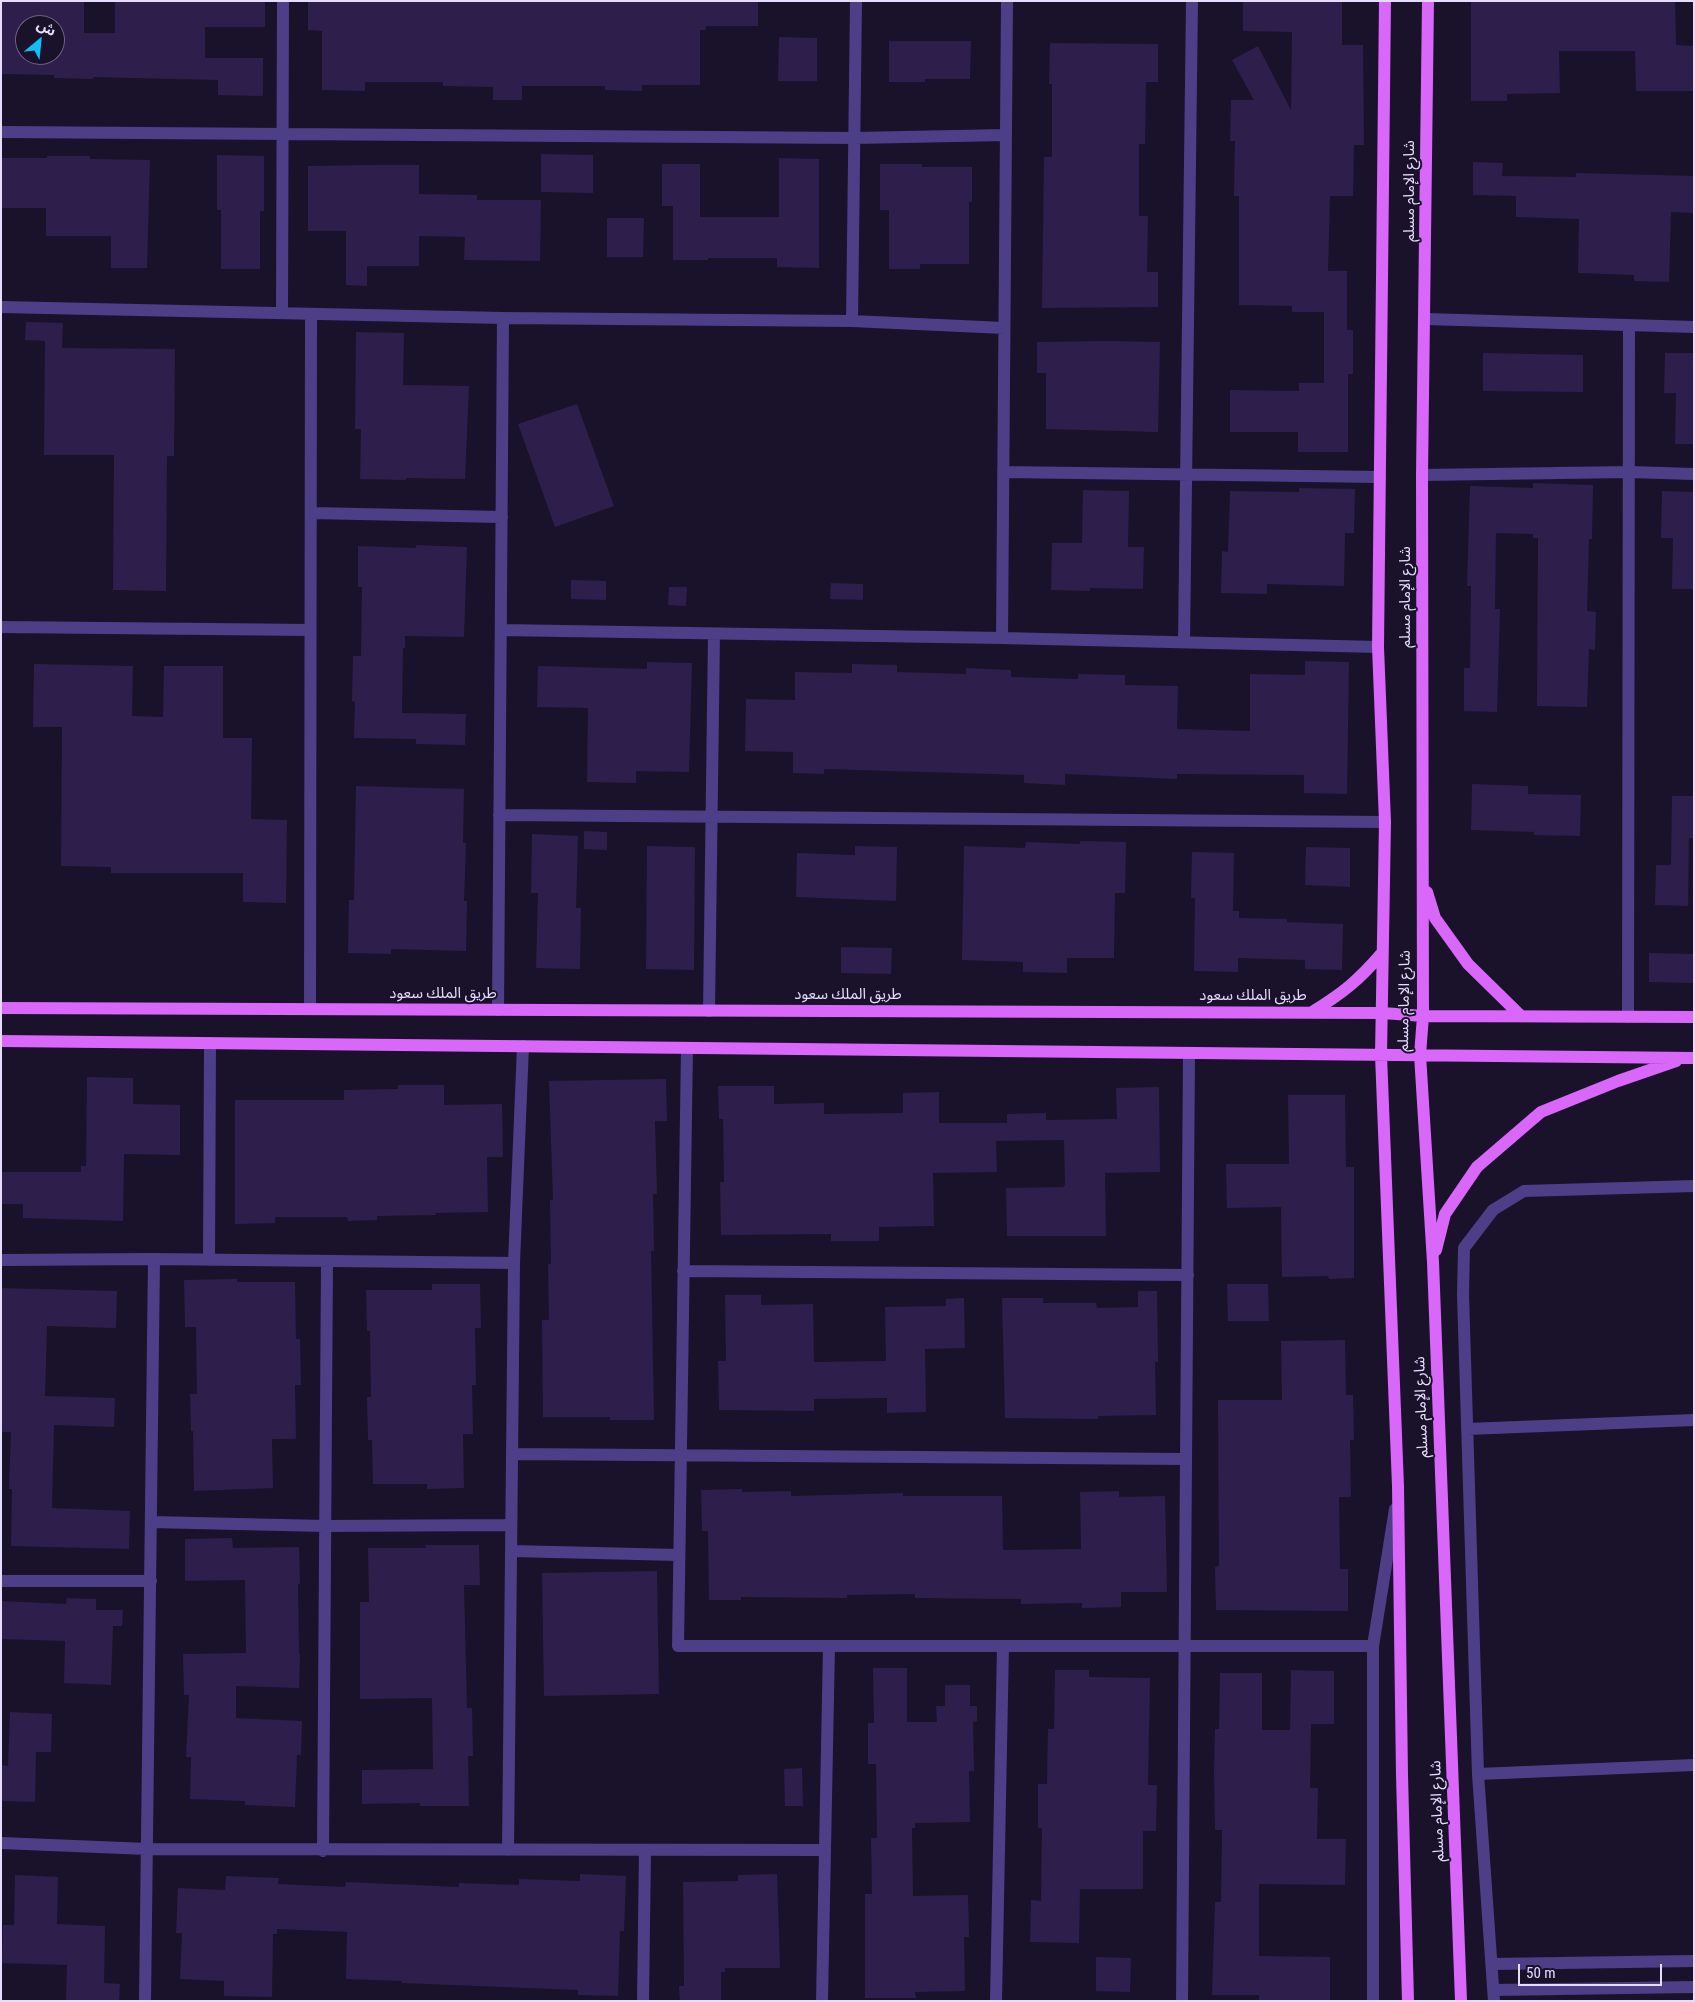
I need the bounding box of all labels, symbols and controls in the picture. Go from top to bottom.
north arrow [15,15,65,65]
text: ش [34,16,59,39]
street label: شارع الإمام مسلم [1401,140,1419,242]
street label: شارع الإمام مسلم [1397,546,1415,648]
street label: شارع الإمام مسلم [1395,950,1415,1052]
street label: طريق الملك سعود [389,985,497,1003]
street label: طريق الملك سعود [794,986,902,1004]
street label: طريق الملك سعود [1199,987,1307,1005]
street label: شارع الإمام مسلم [1411,1356,1433,1458]
street label: شارع الإمام مسلم [1427,1760,1449,1862]
scale bar [1520,1954,1664,1986]
text: 50 m [1526,1964,1556,1982]

